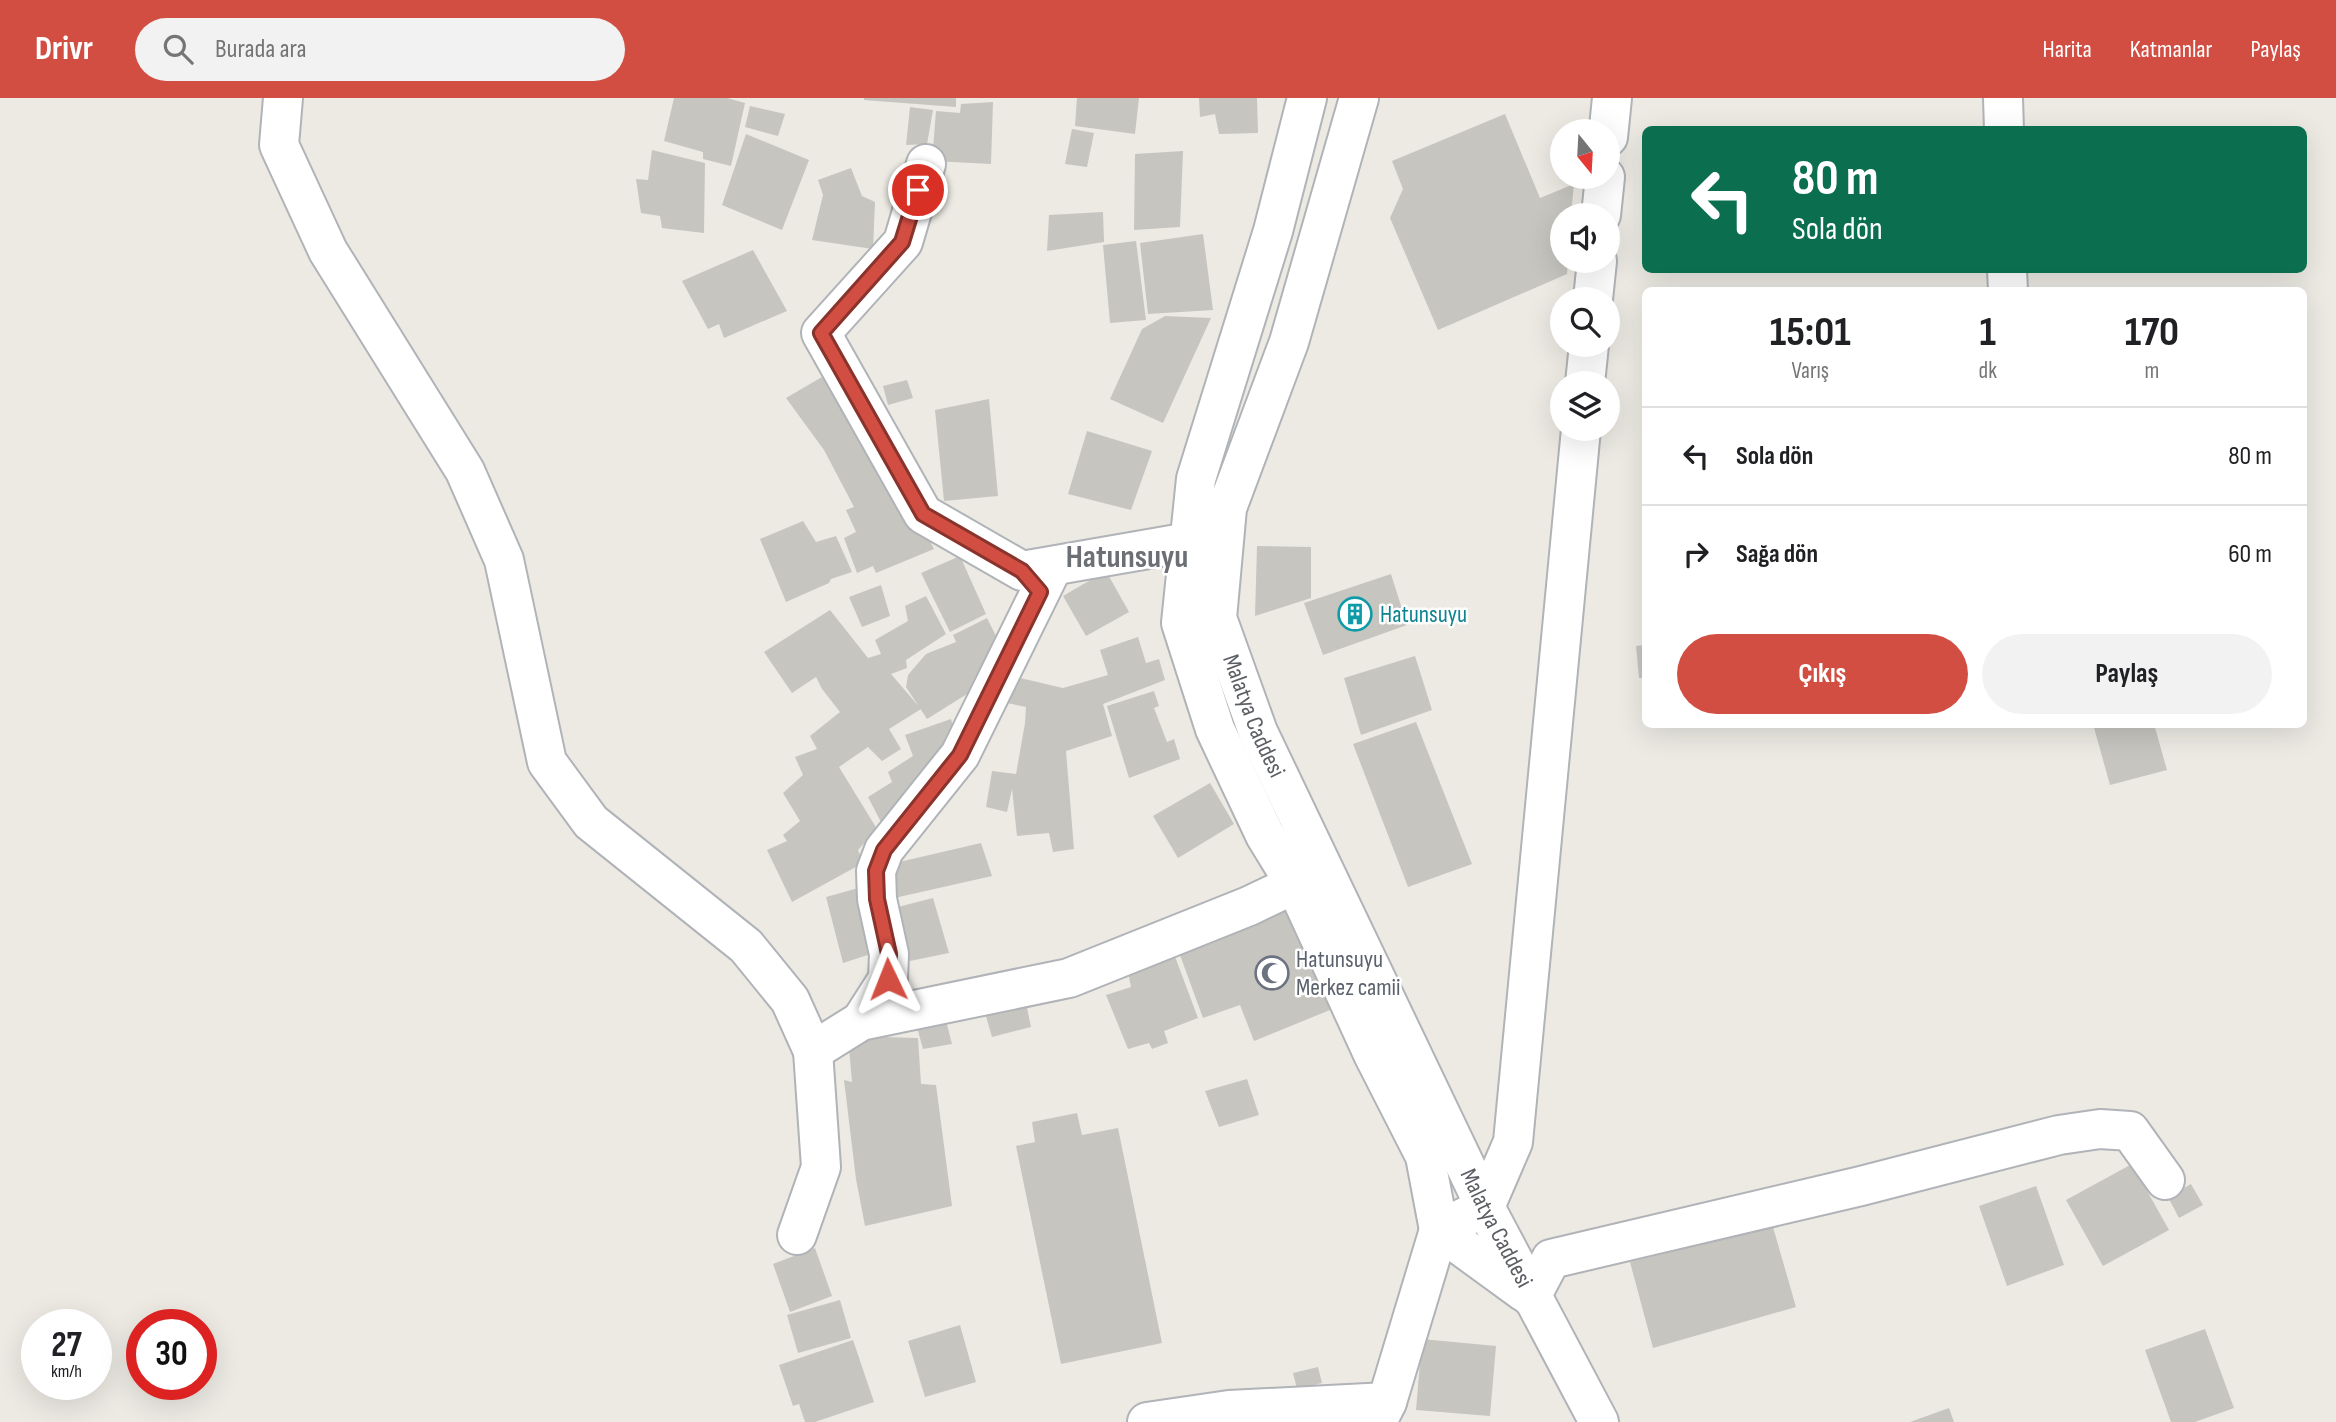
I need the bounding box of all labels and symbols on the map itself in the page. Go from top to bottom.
north arrow [1550,119,1620,189]
pin [888,160,948,220]
district label: Hatunsuyu [1066,538,1188,577]
building icon: Hatunsuyu [1336,595,1374,633]
place label: Hatunsuyu [1380,600,1467,629]
street label: Malatya Caddesi [1216,651,1291,782]
position arrow [851,942,925,1016]
place label: Hatunsuyu Merkez camii [1296,945,1401,1002]
mosque icon: Hatunsuyu Merkez camii [1253,954,1291,992]
street label: Malatya Caddesi [1454,1164,1539,1293]
speed limit sign: 30 [126,1309,217,1400]

